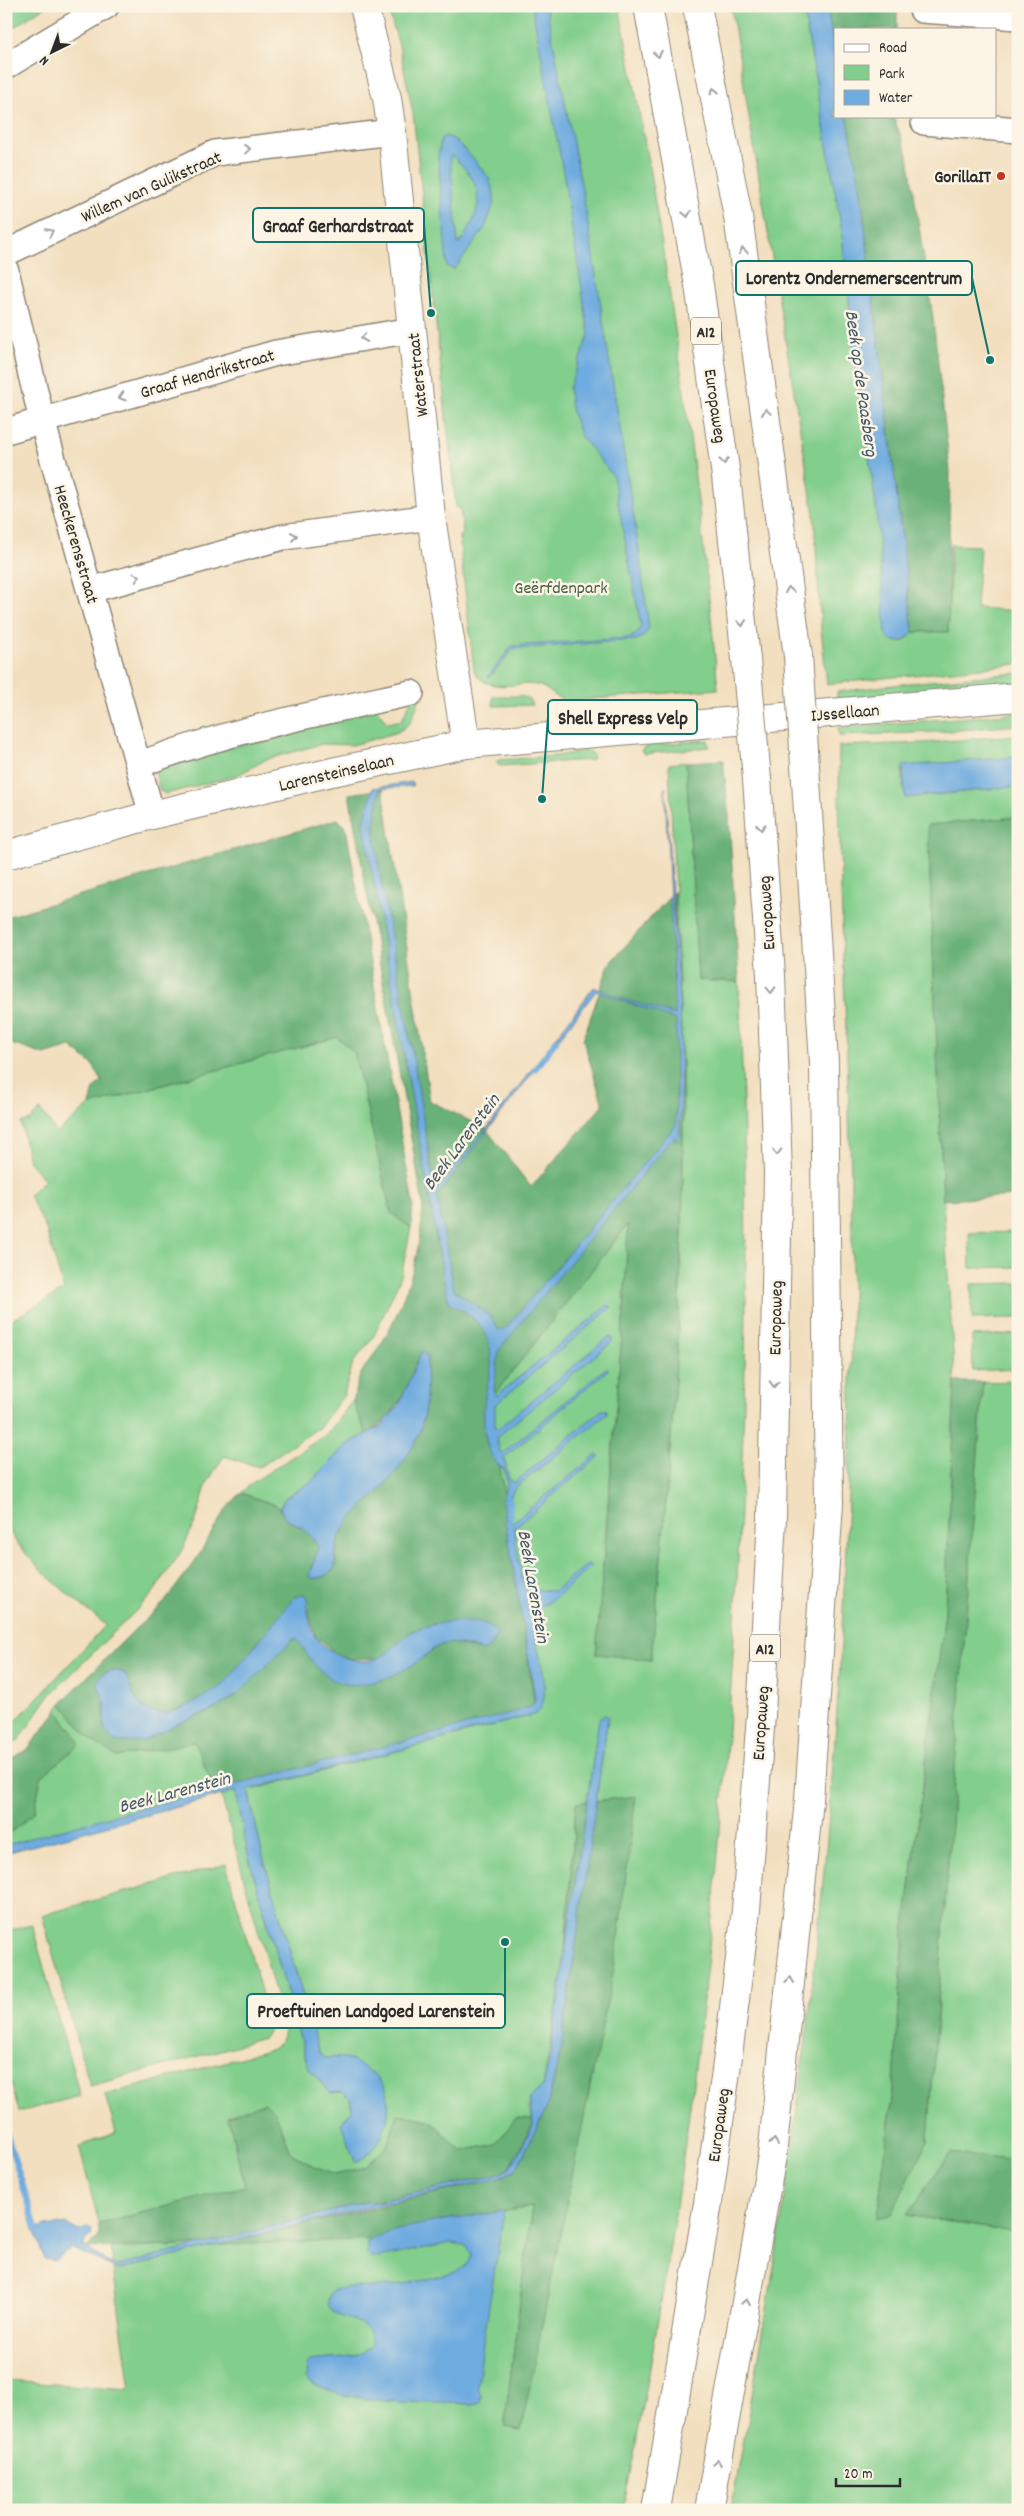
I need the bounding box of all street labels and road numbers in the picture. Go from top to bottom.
street label: Willem van Gulikstraat [78,146,226,230]
road number: A12 [691,318,721,344]
street label: Waterstraat [403,331,436,418]
street label: Graaf Hendrikstraat [138,344,278,407]
street label: Europaweg [696,368,731,445]
street label: Heeckerensstraat [46,482,104,607]
street label: IJssellaan [810,699,881,730]
street label: Larensteinselaan [277,749,397,800]
street label: Europaweg [753,875,784,951]
street label: Europaweg [764,1280,791,1356]
road number: A12 [750,1635,780,1662]
street label: Europaweg [747,1685,778,1761]
street label: Europaweg [703,2086,738,2164]

